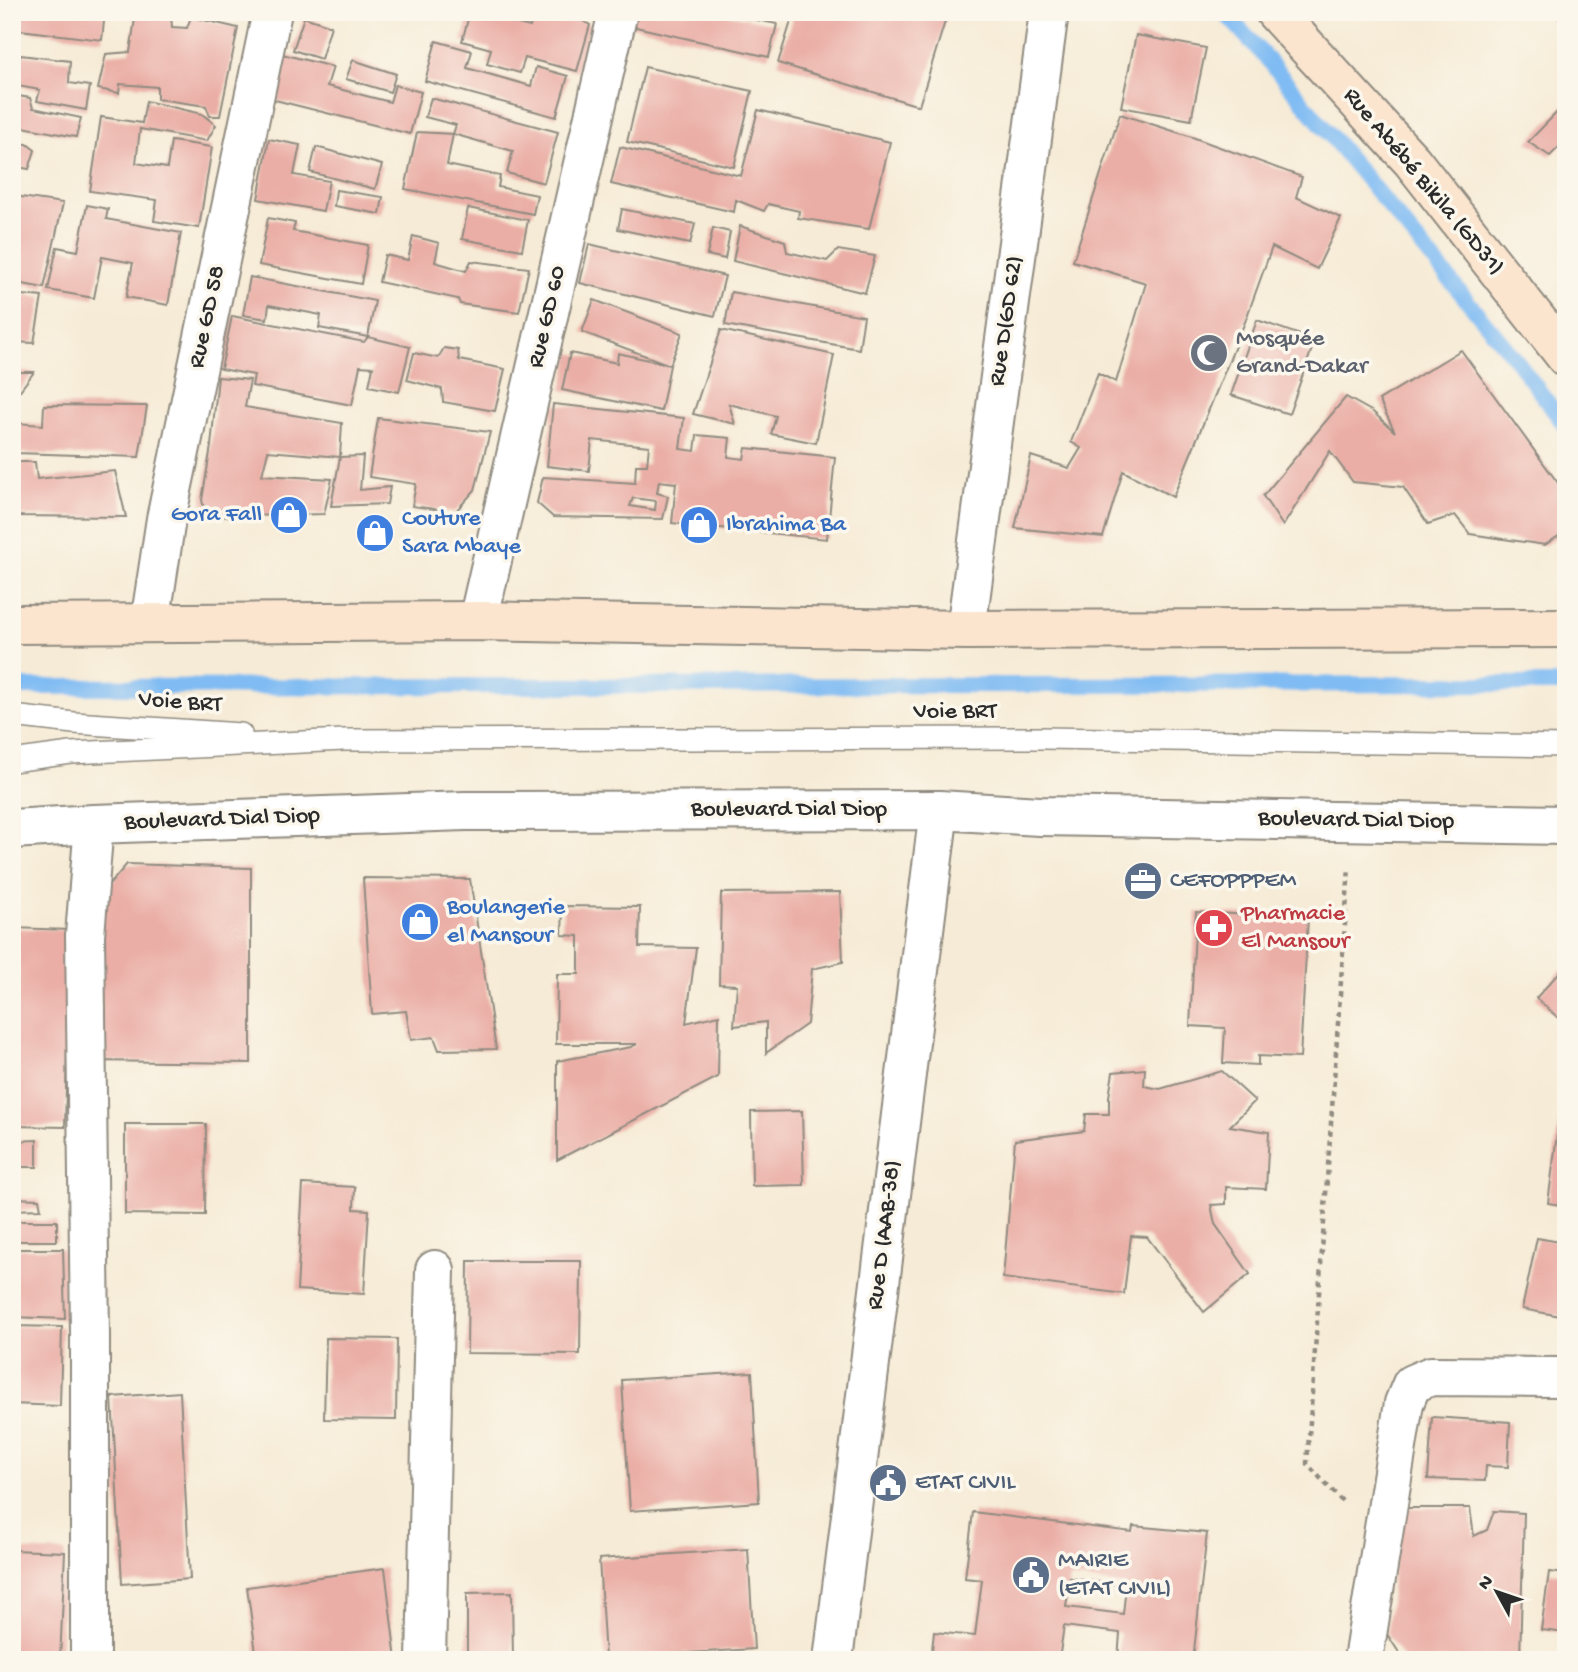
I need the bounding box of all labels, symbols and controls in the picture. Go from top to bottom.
street label: Rue Abébé Bikila (GD31) [1336,82,1510,282]
street label: Rue D(GD 62) [983,254,1031,388]
street label: Rue GD 58 [183,263,233,371]
street label: Rue GD 60 [522,263,574,371]
place label: Mosquée Grand-Dakar [1236,325,1370,382]
mosque icon: Mosquée Grand-Dakar [1188,332,1230,374]
shop icon: Gora Fall [268,494,310,536]
place label: Gora Fall [171,501,262,530]
shop icon: Ibrahima Ba [678,504,720,546]
place label: Couture Sara Mbaye [402,505,521,562]
place label: Ibrahima Ba [726,511,847,540]
shop icon: Couture Sara Mbaye [354,512,396,554]
street label: Voie BRT [137,686,224,720]
street label: Voie BRT [912,698,998,727]
street label: Boulevard Dial Diop [690,796,887,825]
street label: Boulevard Dial Diop [123,802,321,838]
street label: Boulevard Dial Diop [1257,805,1454,837]
office icon: CEFOPPPEM [1122,860,1164,902]
place label: CEFOPPPEM [1170,867,1296,896]
place label: Boulangerie el Mansour [446,894,566,951]
place label: Pharmacie El Mansour [1240,900,1352,957]
shop icon: Boulangerie el Mansour [399,901,441,943]
pharmacy icon: Pharmacie El Mansour [1193,907,1235,949]
street label: Rue D (AAB-38) [861,1159,909,1311]
public building icon: ETAT CIVIL [867,1462,909,1504]
place label: ETAT CIVIL [915,1469,1016,1498]
place label: MAIRIE (ETAT CIVIL) [1058,1547,1172,1604]
public building icon: MAIRIE (ETAT CIVIL) [1010,1554,1052,1596]
north arrow [1462,1556,1532,1626]
text: N [1474,1571,1499,1595]

